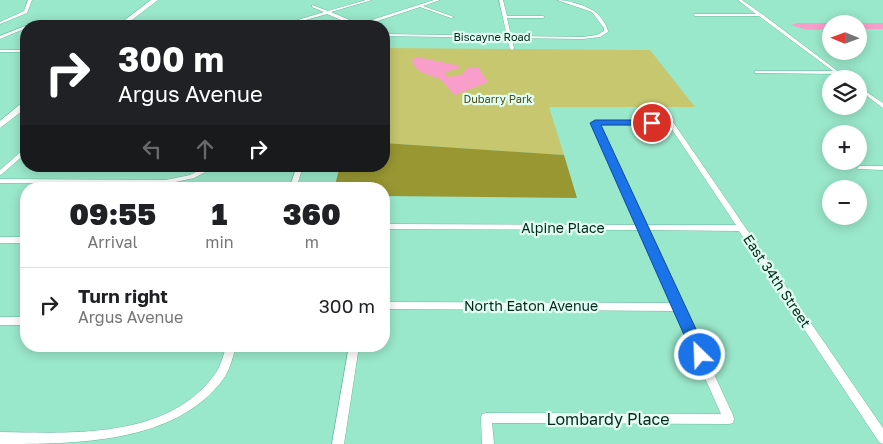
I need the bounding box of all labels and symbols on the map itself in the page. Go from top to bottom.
north arrow [822,15,868,60]
street label: Biscayne Road [453,30,531,43]
park label: Dubarry Park [464,92,532,105]
pin [631,102,673,144]
street label: Alpine Place [521,219,605,236]
street label: East 34th Street [740,231,815,331]
street label: North Eaton Avenue [464,297,598,314]
position arrow [673,328,725,380]
street label: Lombardy Place [546,409,670,429]

